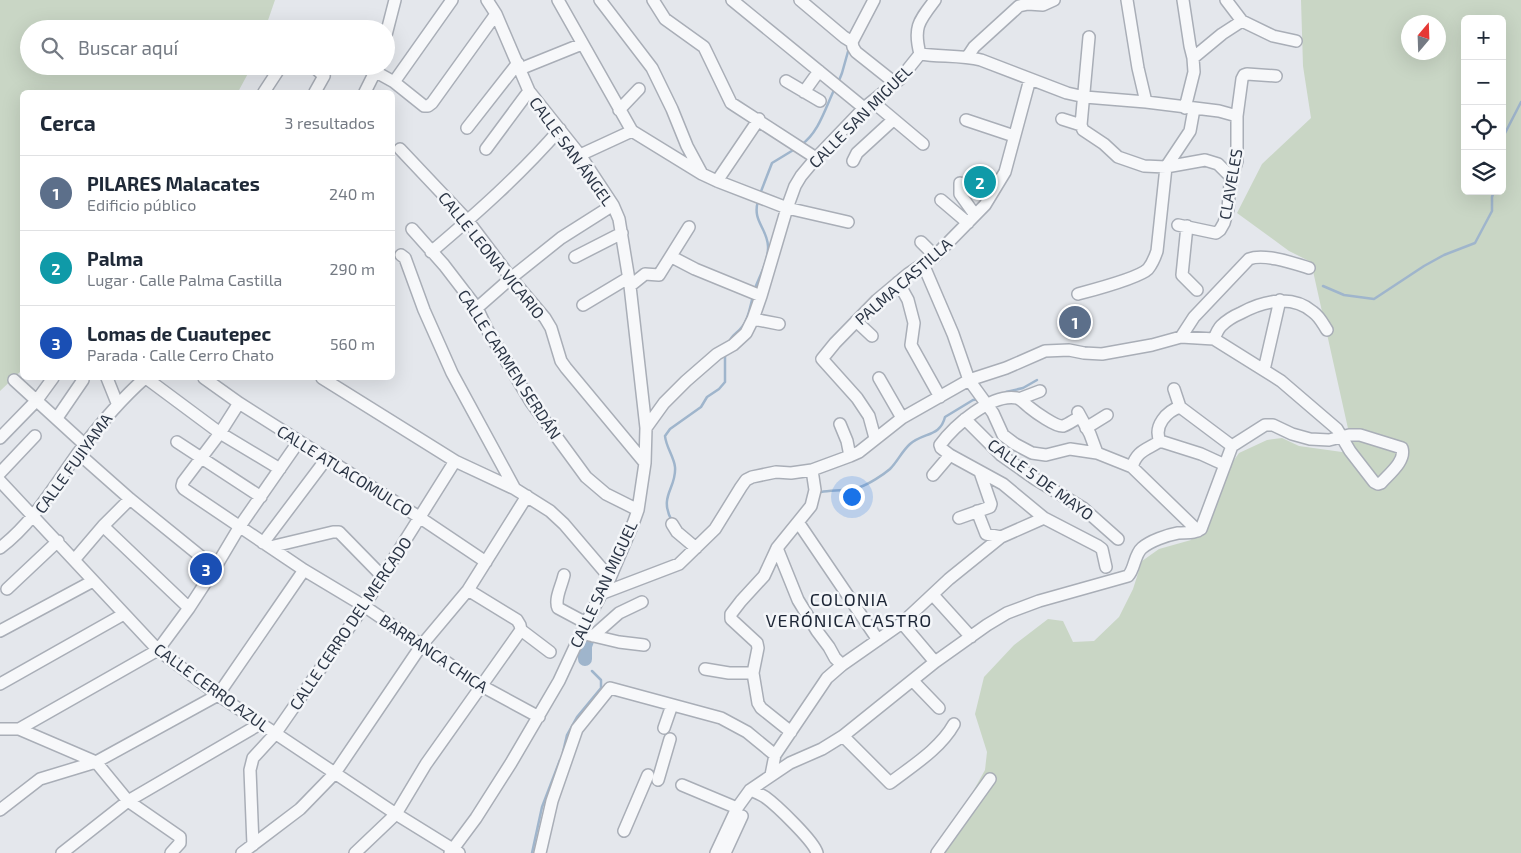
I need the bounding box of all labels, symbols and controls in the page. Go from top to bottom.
north arrow [1401,15,1446,60]
map controls [1461,15,1506,195]
button: + [1461,15,1506,60]
search box [20,20,395,75]
icon: search [38,34,66,62]
text: Buscar aquí [78,36,178,59]
button: − [1461,60,1506,105]
street label: CALLE SAN MIGUEL [805,61,915,171]
street label: CALLE SAN ÁNGEL [526,93,618,209]
button: locate [1461,105,1506,150]
text: Cerca [40,110,96,135]
text: 3 resultados [285,113,375,132]
street label: CLAVELES [1214,147,1246,221]
button: layers [1461,150,1506,195]
pin: 2 [964,163,996,201]
text: PILARES Malacates [87,172,260,195]
text: 1 [53,184,59,203]
text: 240 m [329,184,375,203]
street label: CALLE LEONA VICARIO [435,188,549,322]
text: Edificio público [87,195,196,214]
street label: PALMA CASTILLA [851,234,955,328]
text: Palma [87,247,143,270]
text: 2 [51,259,61,278]
text: 290 m [330,259,375,278]
text: Lugar · Calle Palma Castilla [87,270,282,289]
street label: CALLE CARMEN SERDÁN [455,286,565,442]
pin: 1 [1059,303,1091,341]
text: Lomas de Cuautepec [87,322,271,345]
text: 3 [51,334,61,353]
text: 560 m [330,334,375,353]
text: Parada · Calle Cerro Chato [87,345,274,364]
street label: CALLE FUJIYAMA [30,409,116,517]
street label: CALLE ATLACOMULCO [274,421,416,519]
street label: CALLE 5 DE MAYO [984,434,1098,524]
your location [839,484,865,510]
street label: CALLE SAN MIGUEL [565,517,641,651]
street label: CALLE CERRO DEL MERCADO [285,533,415,713]
pin: 3 [190,550,222,588]
district label: COLONIA VERÓNICA CASTRO [766,588,932,631]
street label: BARRANCA CHICA [376,610,492,696]
street label: CALLE CERRO AZUL [151,639,273,735]

